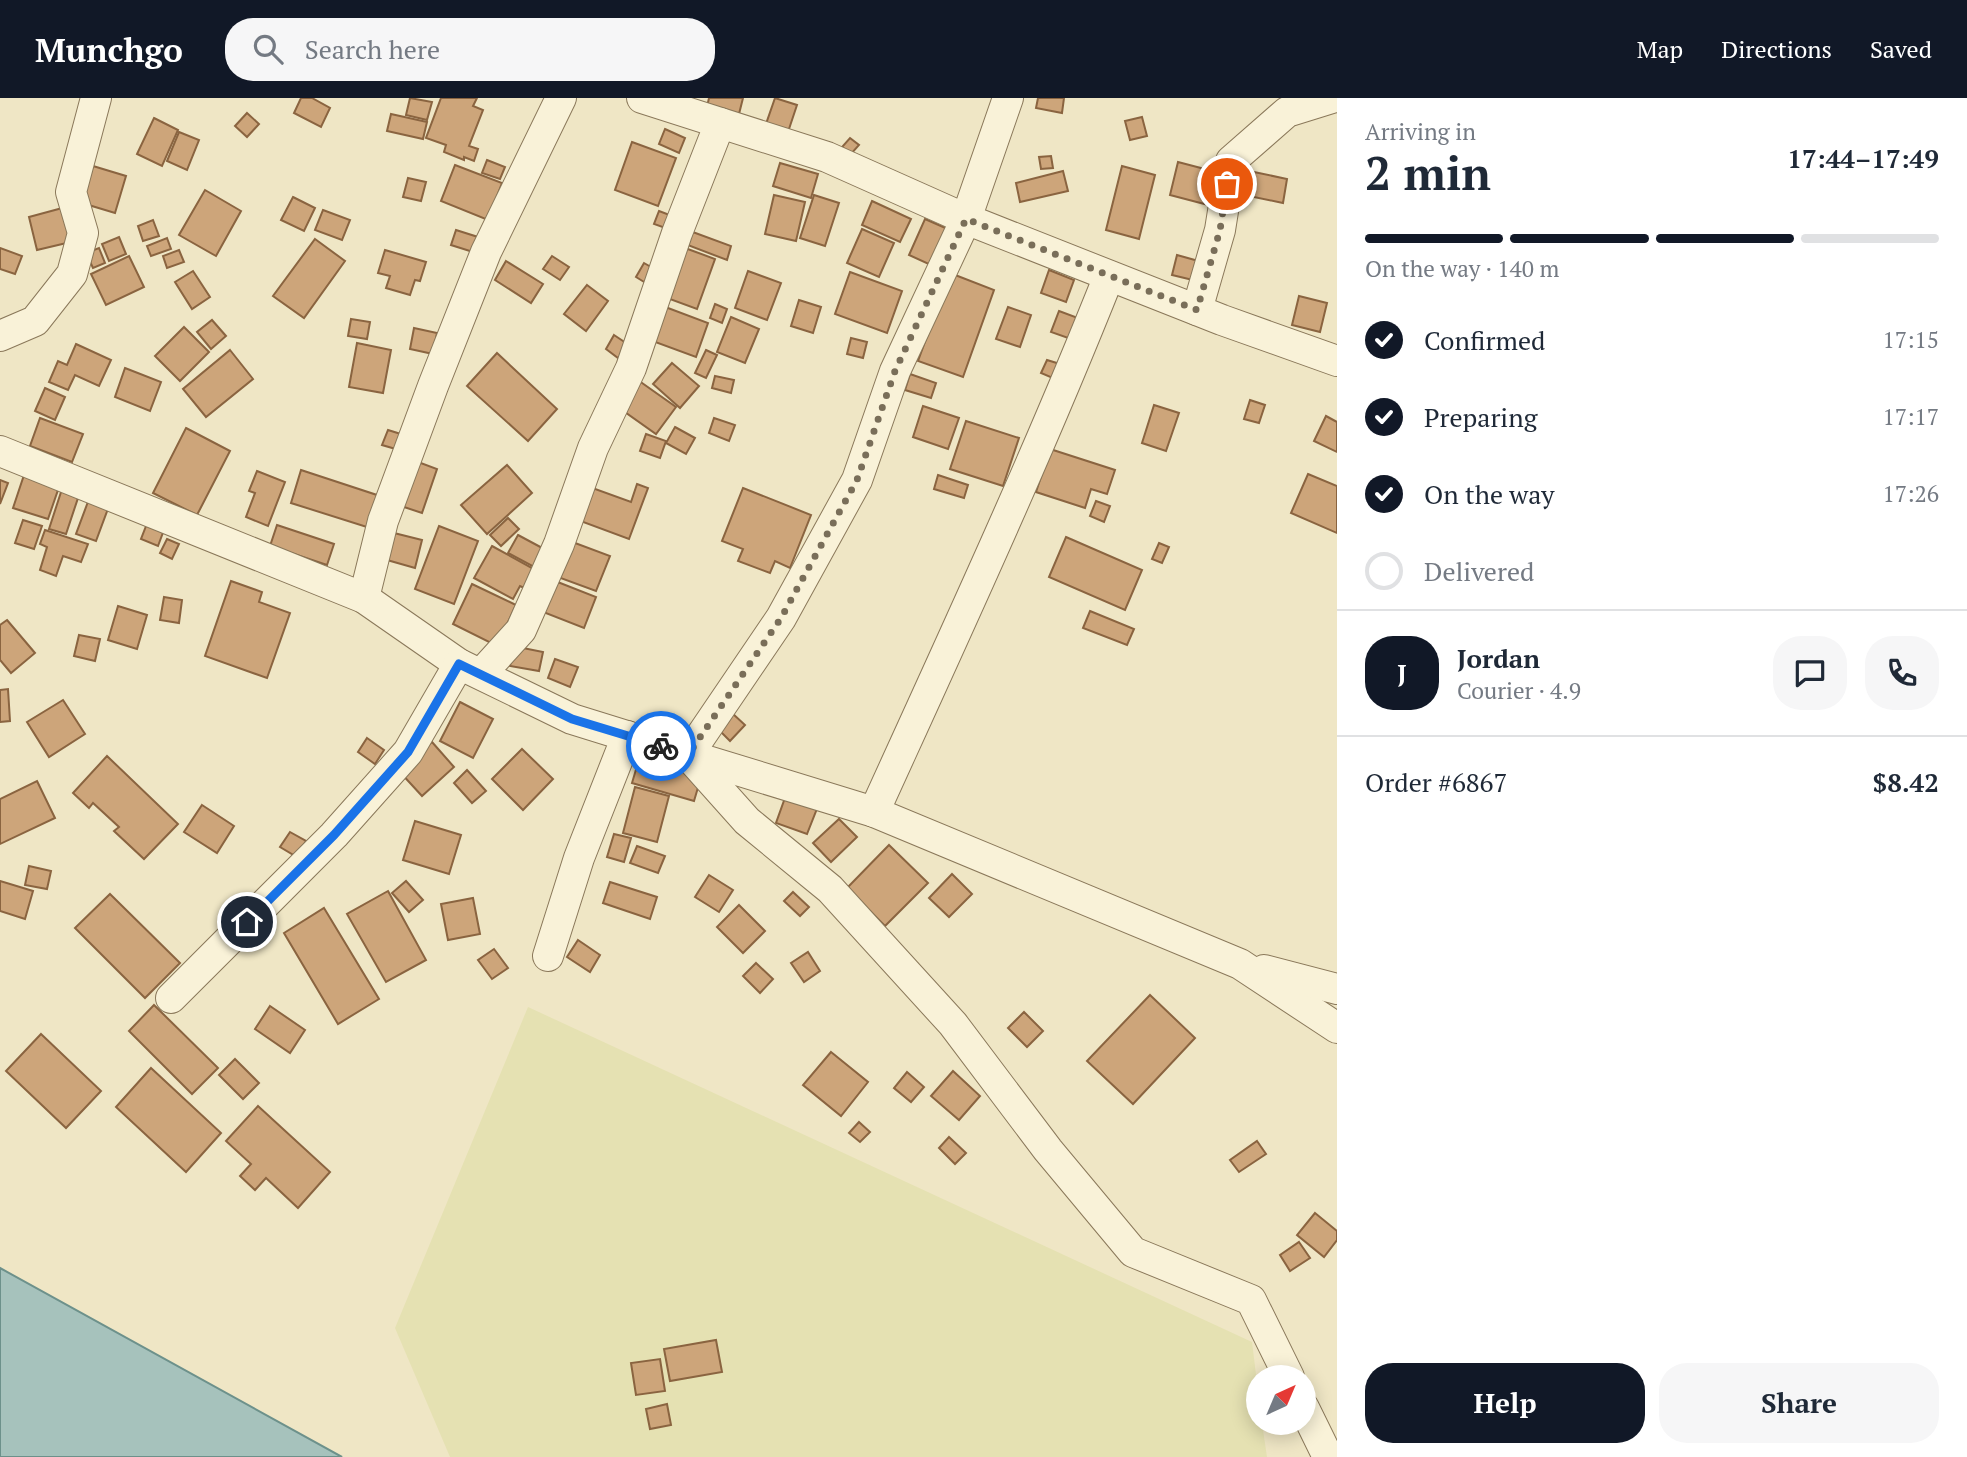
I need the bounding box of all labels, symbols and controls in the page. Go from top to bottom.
search box [225,18,715,81]
text: Munchgo [35,28,183,71]
icon: search [249,30,287,68]
text: Search here [305,32,440,66]
text: Map [1637,33,1683,65]
text: Directions [1721,33,1832,65]
text: Saved [1870,33,1932,65]
text: Arriving in [1365,116,1476,147]
text: 17:44–17:49 [1787,141,1939,175]
text: 2 min [1365,142,1491,203]
pin [1197,154,1257,214]
icon: bag [1208,165,1246,203]
text: On the way · 140 m [1365,253,1559,284]
icon: check [1365,321,1403,359]
text: Confirmed [1424,323,1545,357]
text: 17:15 [1882,324,1939,355]
icon: check [1365,398,1403,436]
text: Preparing [1424,400,1537,434]
text: 17:17 [1882,401,1939,432]
icon: check [1365,475,1403,513]
text: On the way [1424,477,1555,511]
text: 17:26 [1882,478,1939,509]
text: Delivered [1424,554,1534,588]
button: chat [1773,636,1847,710]
button: phone [1865,636,1939,710]
text: Jordan [1457,641,1540,675]
text: J [1397,656,1407,690]
text: Courier · 4.9 [1457,675,1581,706]
courier [626,711,696,781]
icon: bike [642,727,680,765]
text: Order #6867 [1365,765,1507,799]
text: $8.42 [1873,765,1939,799]
pin [217,892,277,952]
icon: home [228,903,266,941]
button: Help [1365,1363,1645,1443]
button: Share [1659,1363,1939,1443]
north arrow [1246,1365,1316,1435]
map controls [1246,1365,1316,1435]

